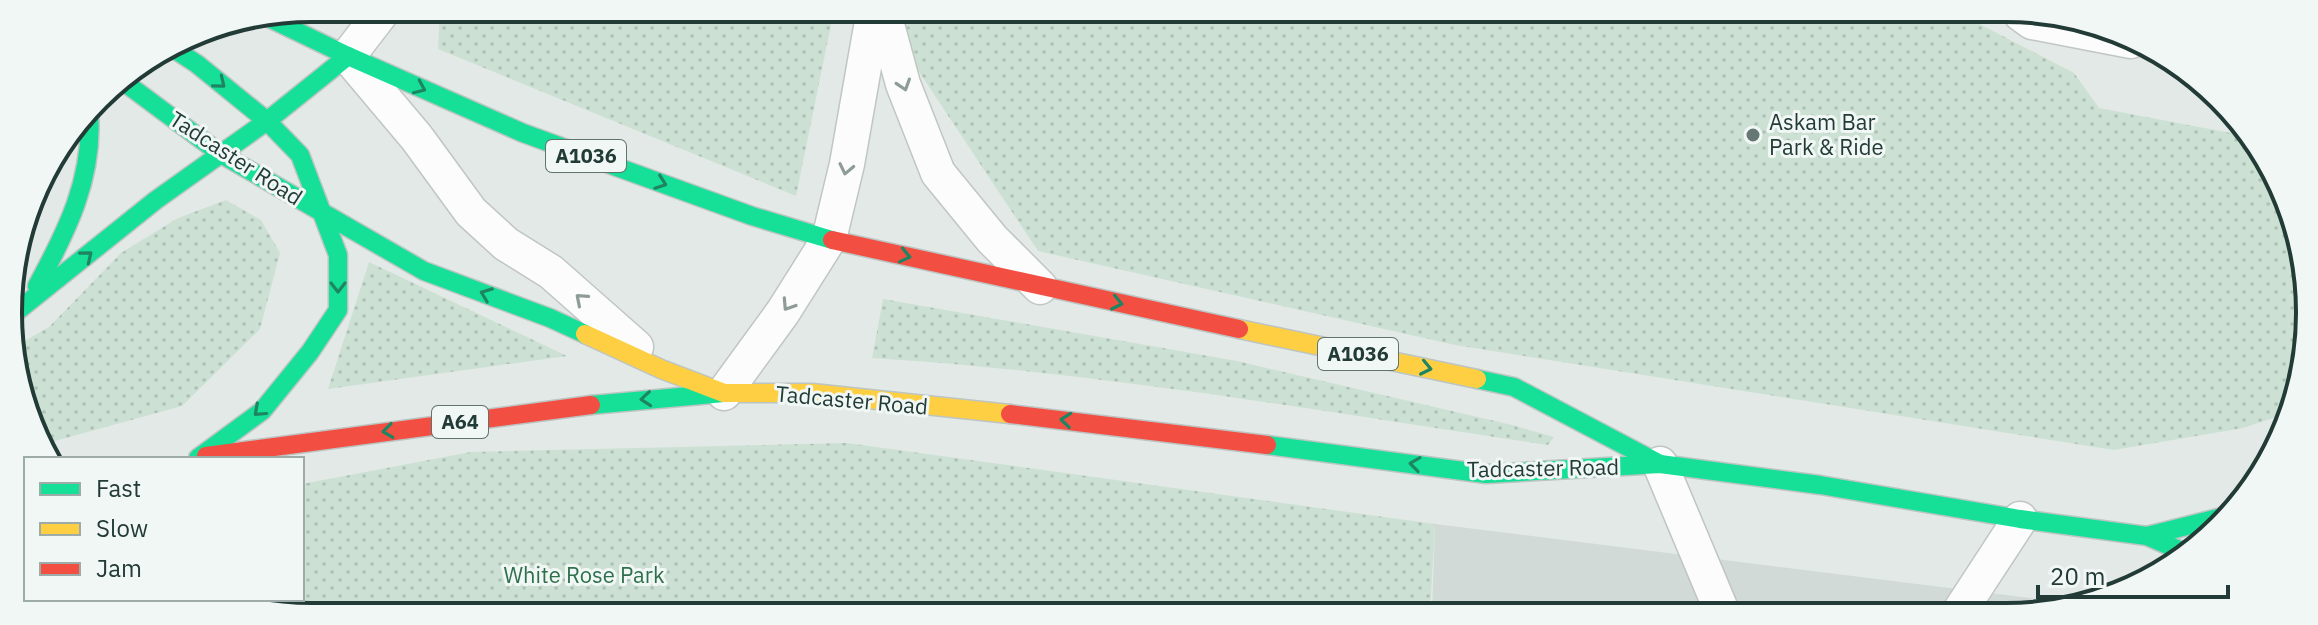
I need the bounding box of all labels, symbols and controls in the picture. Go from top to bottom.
one-way arrow [211,73,226,87]
one-way arrow [895,77,911,91]
one-way arrow [411,78,426,94]
street label: Tadcaster Road [164,104,308,211]
place label: Askam Bar Park & Ride [1769,107,1884,161]
marker: Askam Bar Park & Ride [1744,126,1762,144]
road number: A1036 [546,140,626,172]
one-way arrow [838,162,855,176]
one-way arrow [653,173,667,190]
one-way arrow [898,247,912,264]
one-way arrow [77,251,92,266]
one-way arrow [329,281,347,294]
one-way arrow [480,287,494,304]
one-way arrow [575,294,590,309]
one-way arrow [1110,294,1123,311]
one-way arrow [782,296,797,311]
road number: A1036 [1318,338,1398,370]
one-way arrow [1419,359,1432,376]
street label: Tadcaster Road [775,378,929,421]
one-way arrow [639,390,652,407]
one-way arrow [254,401,269,416]
road number: A64 [432,406,488,438]
one-way arrow [1059,412,1072,429]
one-way arrow [381,422,395,439]
street label: Tadcaster Road [1467,452,1619,483]
one-way arrow [1408,456,1422,473]
legend [24,457,304,601]
text: Fast [96,472,141,504]
text: Slow [96,512,148,544]
scale bar [2038,549,2228,599]
text: Jam [96,552,142,584]
park label: White Rose Park [503,560,665,589]
text: 20 m [2050,560,2105,592]

